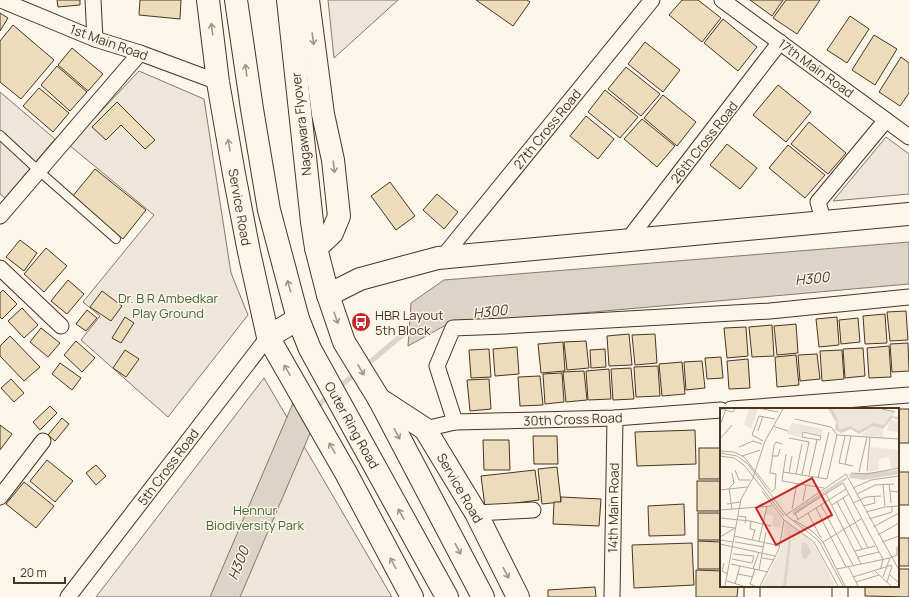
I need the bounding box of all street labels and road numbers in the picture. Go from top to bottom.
street label: 1st Main Road [67,20,151,64]
street label: 17th Main Road [775,34,857,102]
street label: Nagawara Flyover [287,71,315,177]
street label: 27th Cross Road [509,85,585,173]
street label: 26th Cross Road [666,97,742,187]
street label: Service Road [224,167,256,247]
street label: Outer Ring Road [321,378,383,472]
street label: 30th Cross Road [523,408,623,430]
street label: 5th Cross Road [133,425,203,509]
street label: Service Road [433,450,487,526]
street label: 14th Main Road [603,463,623,553]

